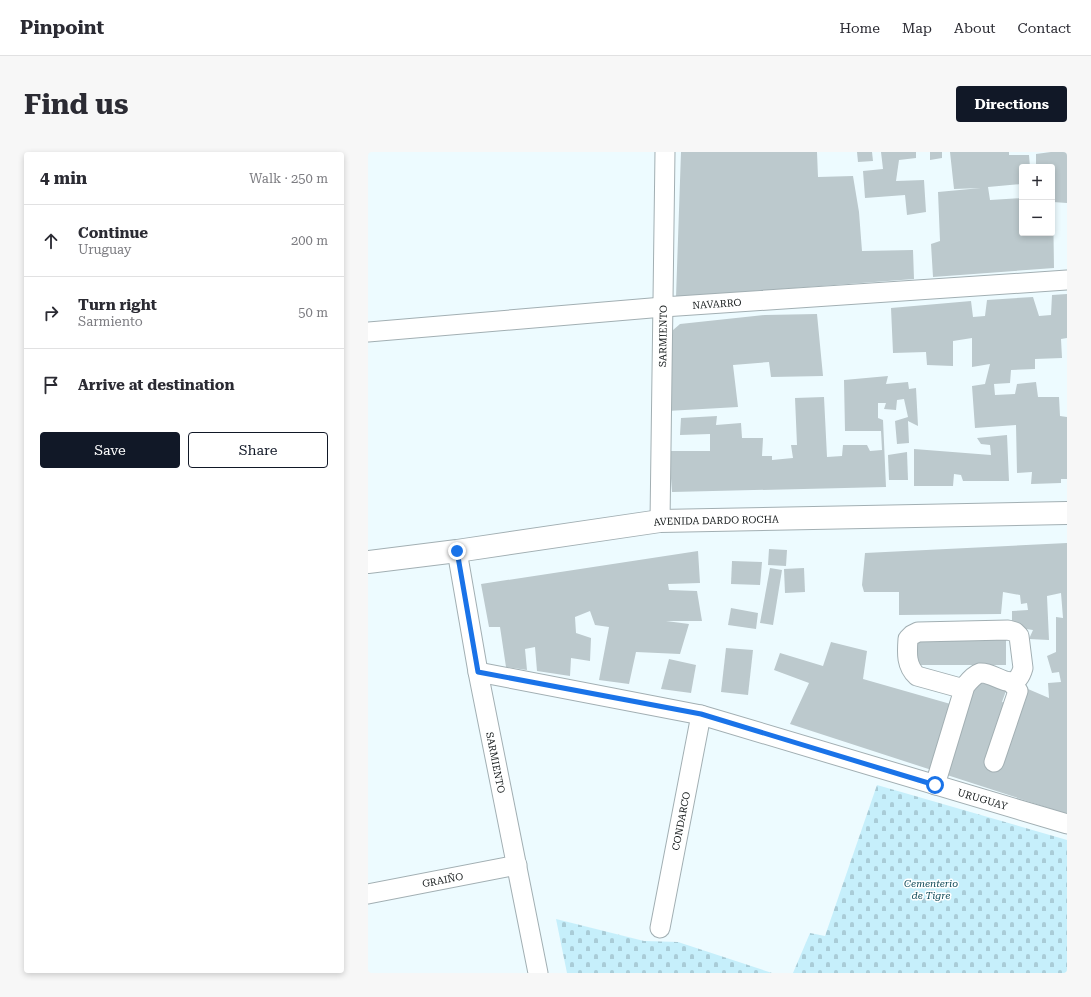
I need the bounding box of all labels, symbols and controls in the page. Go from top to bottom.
text: Pinpoint [20,16,104,39]
text: Home [839,20,880,36]
text: Map [902,20,932,36]
text: About [954,20,996,36]
text: Contact [1018,20,1071,36]
button: Directions [956,86,1067,122]
text: Find us [24,88,128,121]
map controls [1019,164,1055,236]
button: + [1019,164,1055,200]
text: 4 min [40,168,87,188]
text: Walk · 250 m [249,171,328,186]
button: − [1019,200,1055,236]
text: Continue [78,224,148,242]
icon: ahead [40,230,62,252]
text: 200 m [291,233,328,248]
text: Uruguay [78,242,132,257]
text: Turn right [78,296,157,314]
street label: NAVARRO [692,296,742,311]
icon: right [40,302,62,324]
text: 50 m [298,305,328,320]
street label: SARMIENTO [657,305,668,367]
text: Sarmiento [78,314,143,329]
icon: arrive [40,374,62,396]
text: Arrive at destination [78,376,234,394]
button: Save [40,432,180,468]
button: Share [188,432,328,468]
street label: AVENIDA DARDO ROCHA [653,513,779,527]
route end [448,542,466,560]
street label: SARMIENTO [485,731,508,794]
route start [926,776,944,794]
street label: URUGUAY [956,786,1009,812]
street label: CONDARCO [670,791,692,851]
street label: GRAIÑO [421,870,464,889]
park label: Cementerio de Tigre [904,878,958,901]

